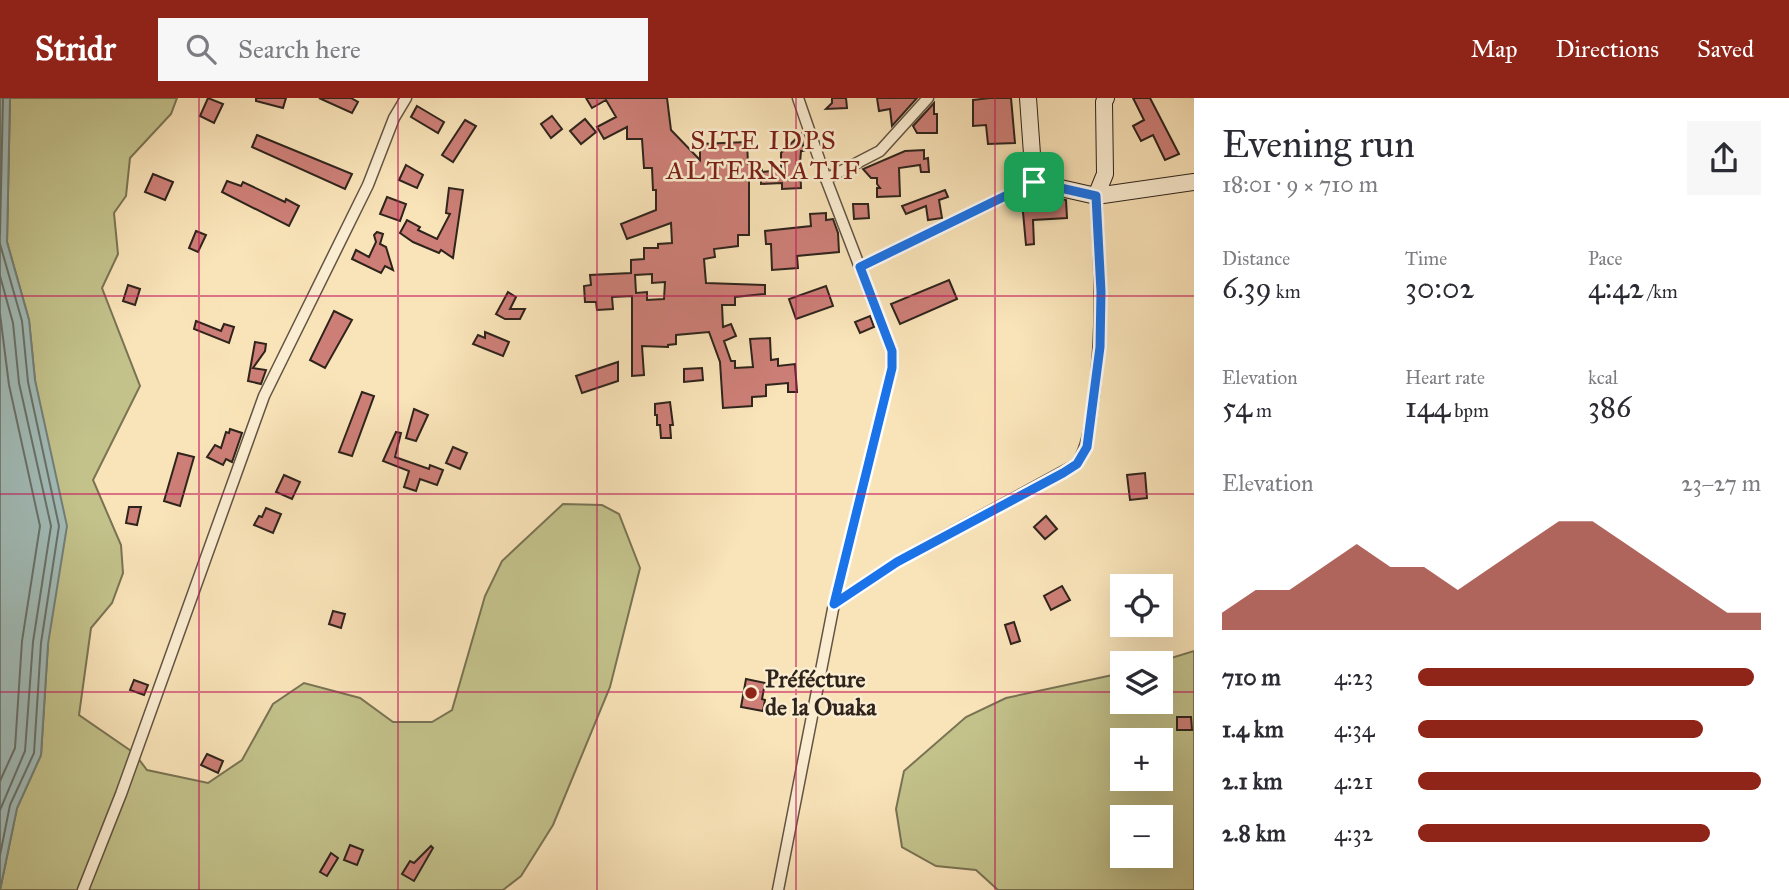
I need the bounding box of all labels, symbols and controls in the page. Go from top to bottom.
search box [158,18,648,81]
text: Stridr [35,29,116,69]
icon: search [182,30,220,68]
text: Search here [238,33,361,65]
text: Map [1471,34,1518,64]
text: Directions [1556,34,1659,64]
text: Saved [1697,34,1754,64]
text: Evening run [1222,121,1415,167]
button: share [1687,121,1761,195]
district label: SITE IDPS ALTERNATIF [665,124,862,186]
pin [1004,152,1064,212]
icon: arrive [1015,163,1053,201]
text: 18:01 · 9 × 710 m [1222,170,1378,198]
text: Distance [1222,247,1290,270]
text: Time [1405,247,1447,270]
text: Pace [1588,247,1622,270]
text: 6.39 [1222,270,1272,306]
text: 30:02 [1405,270,1474,306]
text: 4:42 [1588,270,1644,306]
text: km [1272,280,1301,303]
text: /km [1644,280,1678,303]
text: Elevation [1222,366,1297,389]
text: Heart rate [1405,366,1485,389]
text: kcal [1588,366,1618,389]
text: 54 [1222,389,1252,425]
text: 144 [1405,389,1450,425]
text: 386 [1588,389,1631,425]
text: m [1252,399,1272,422]
text: bpm [1450,399,1489,422]
text: Elevation [1222,469,1313,497]
text: 23–27 m [1681,469,1761,497]
map controls [1110,574,1173,868]
button: locate [1110,574,1173,637]
button: layers [1110,651,1173,714]
text: 710 m [1222,663,1281,691]
text: 4:23 [1334,663,1373,691]
place label: Préfécture de la Ouaka [765,664,877,722]
marker: Préfécture de la Ouaka [743,685,759,701]
text: 1.4 km [1222,715,1284,743]
text: 4:34 [1334,715,1375,743]
button: + [1110,728,1173,791]
text: 2.1 km [1222,767,1283,795]
text: 4:21 [1334,767,1373,795]
button: − [1110,805,1173,868]
text: 2.8 km [1222,819,1286,847]
text: 4:32 [1334,819,1373,847]

